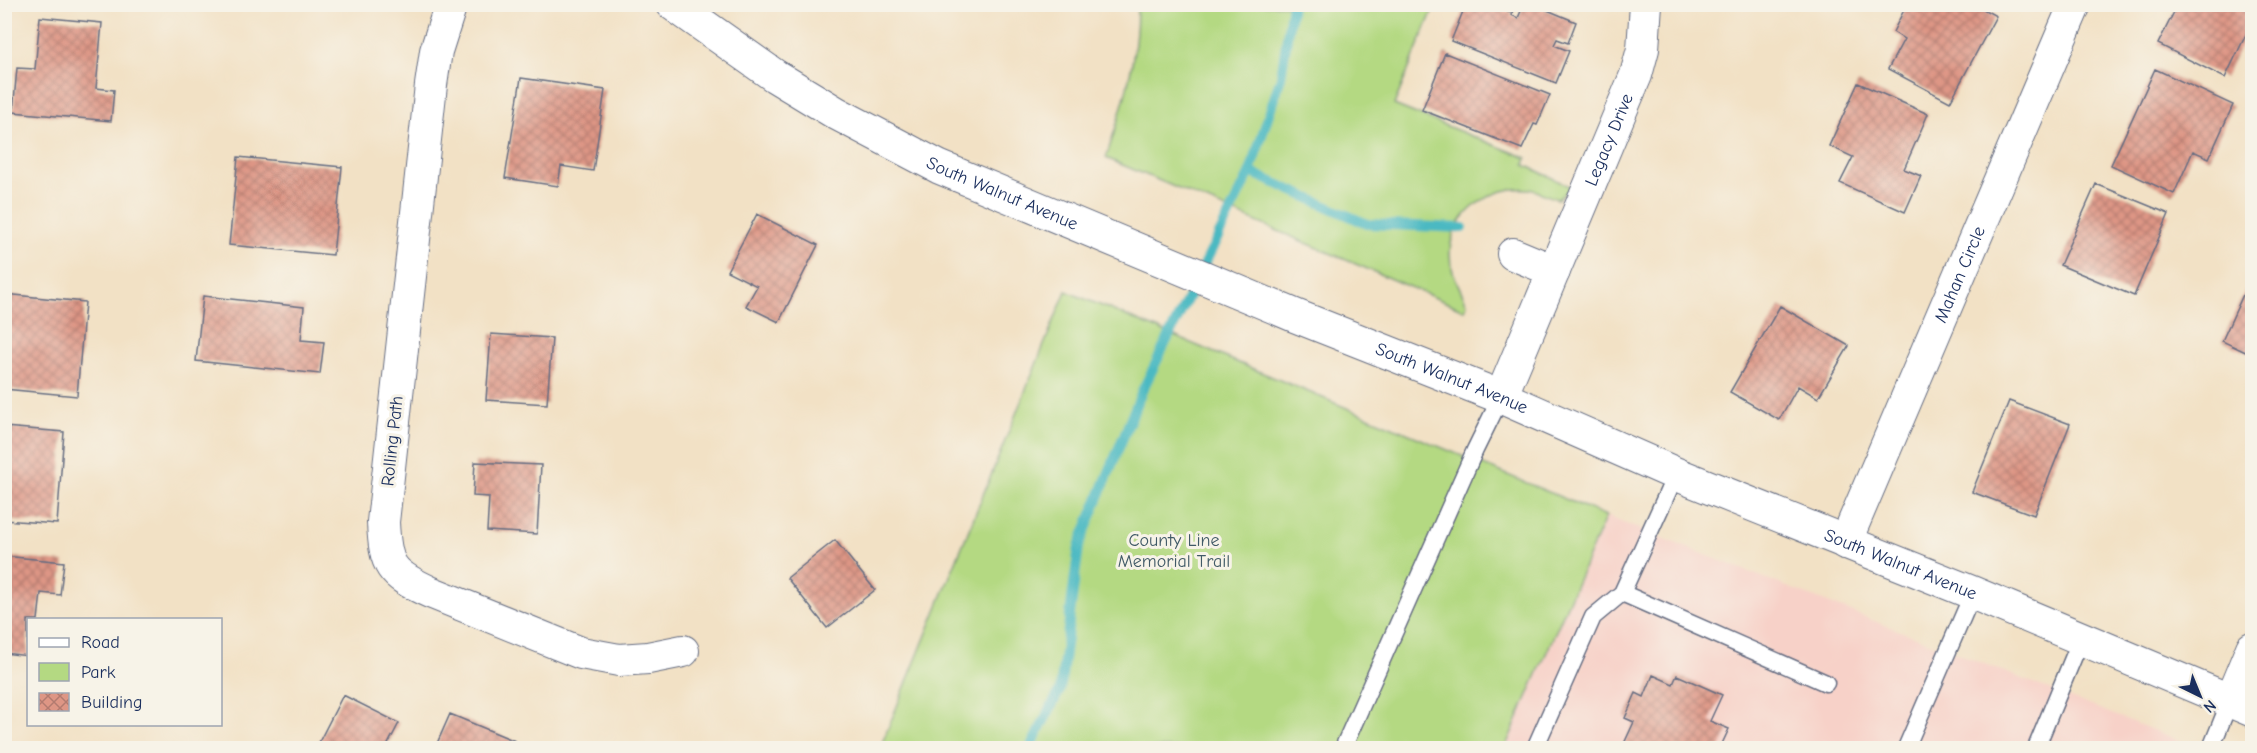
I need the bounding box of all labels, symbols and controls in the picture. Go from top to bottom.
street label: Legacy Drive [1581,91,1638,189]
street label: South Walnut Avenue [923,152,1081,235]
street label: Mahan Circle [1930,223,1990,326]
street label: South Walnut Avenue [1372,338,1531,419]
street label: Rolling Path [377,395,408,487]
street label: South Walnut Avenue [1821,525,1980,604]
park label: County Line Memorial Trail [1118,530,1230,572]
legend [27,618,222,726]
text: Road [81,632,120,653]
text: Park [81,662,116,683]
north arrow [2170,666,2230,726]
text: Building [81,692,143,713]
text: N [2200,696,2220,716]

